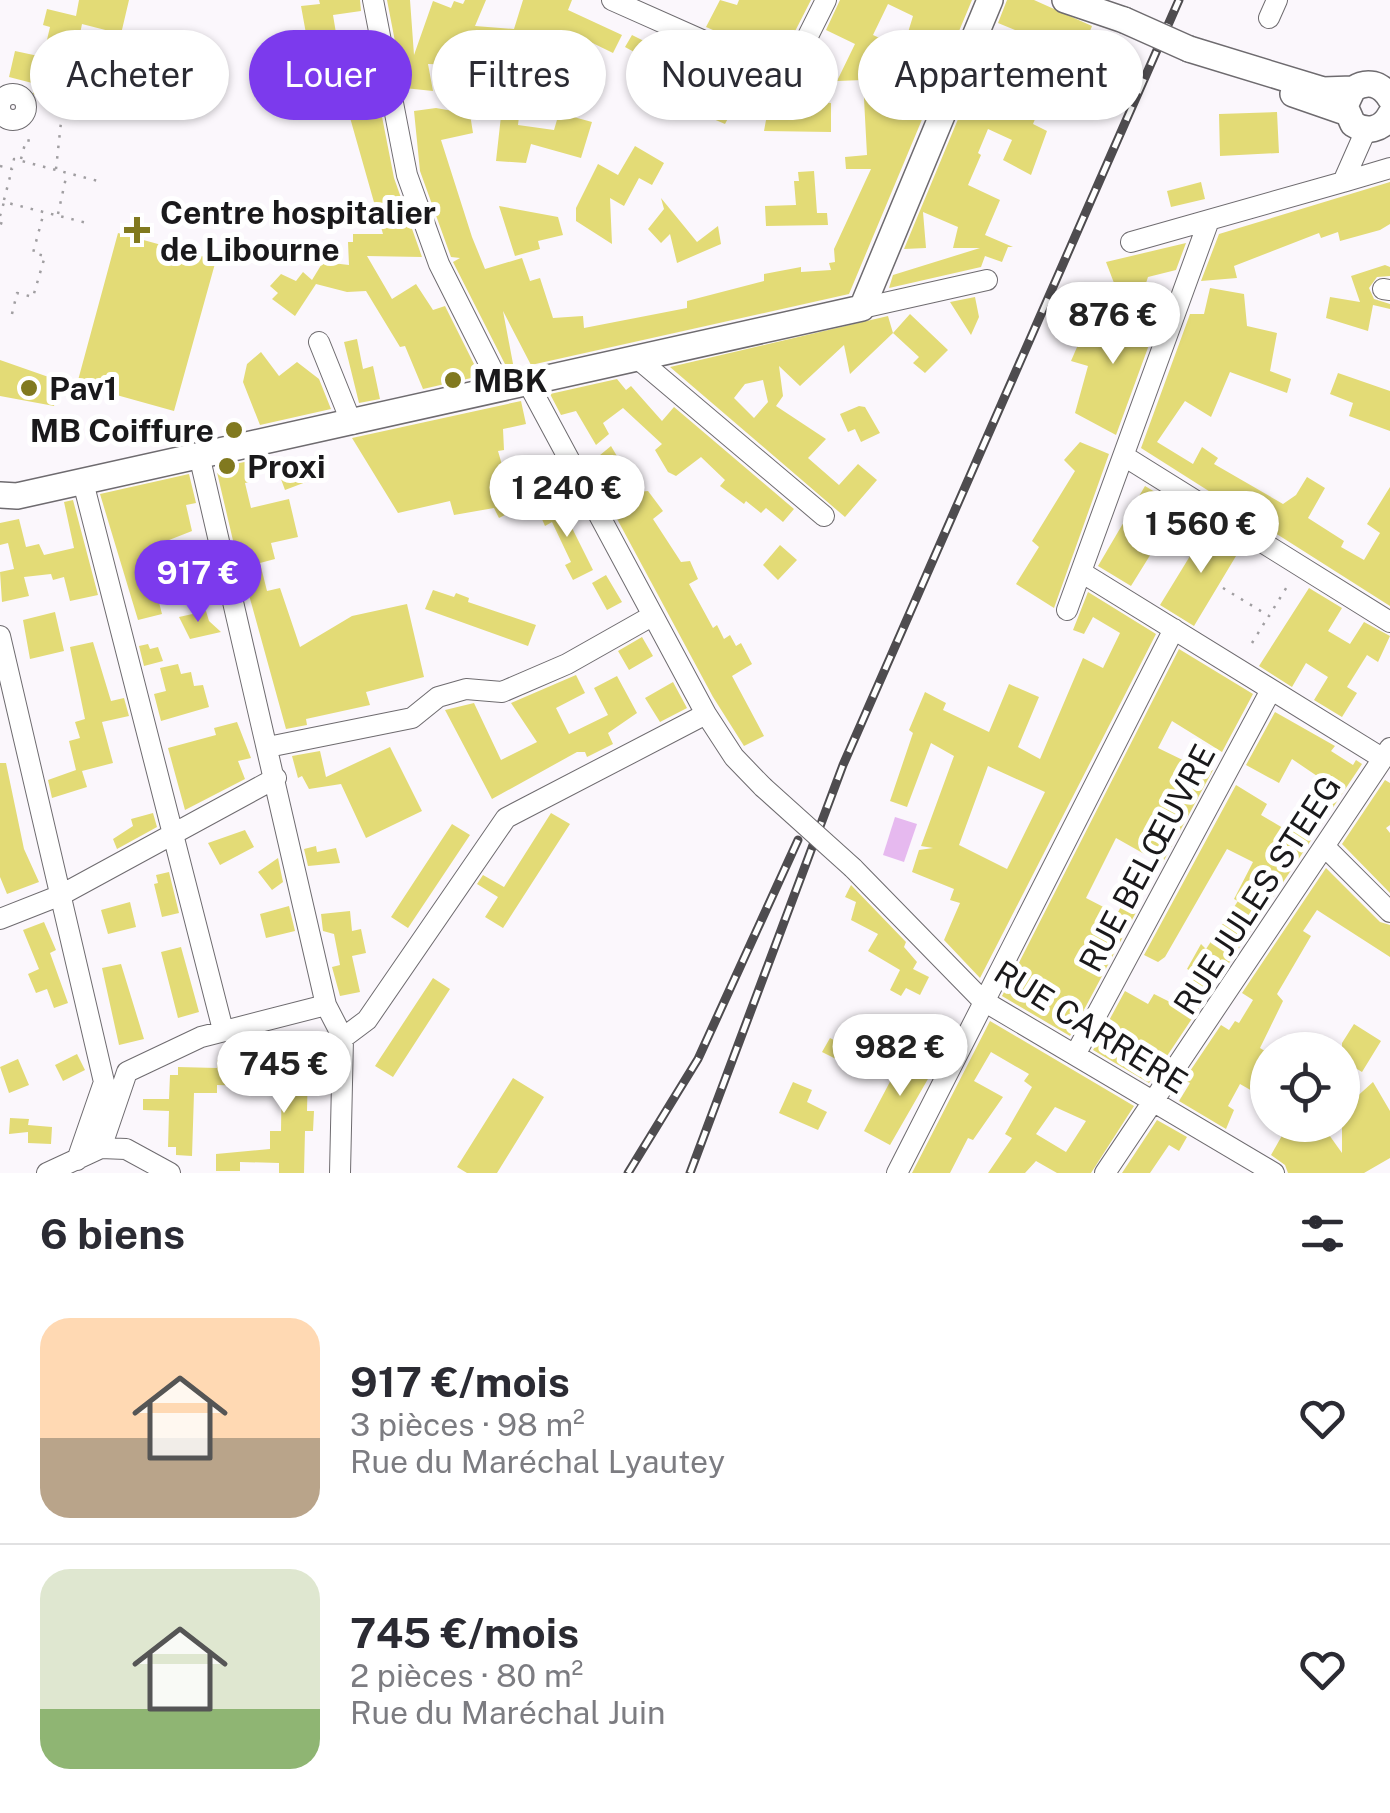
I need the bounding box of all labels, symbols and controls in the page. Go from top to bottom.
chip: Acheter [30,30,229,120]
chip: Louer [249,30,412,120]
chip: Filtres [432,30,606,120]
chip: Nouveau [626,30,838,120]
chip: Appartement [858,30,1143,120]
place label: Centre hospitalier de Libourne [160,194,436,268]
marker: Centre hospitalier de Libourne [124,217,150,243]
pin: 876 € [1043,282,1183,367]
text: 876 € [1068,296,1158,333]
place label: MBK [473,362,548,399]
marker: MBK [442,369,464,391]
place label: Pav1 [49,370,117,407]
marker: Pav1 [18,377,40,399]
place label: MB Coiffure [30,412,214,449]
marker: MB Coiffure [223,419,245,441]
place label: Proxi [247,448,326,485]
marker: Proxi [216,455,238,477]
pin: 1 240 € [475,455,659,540]
text: 1 240 € [512,469,622,506]
pin: 1 560 € [1109,491,1293,576]
text: 1 560 € [1145,505,1257,542]
pin: 917 € [128,540,268,625]
text: 917 € [157,554,239,591]
street label: RUE BELŒUVRE [1072,738,1222,978]
street label: RUE JULES STEEG [1166,769,1348,1021]
street label: RUE CARRERE [988,953,1194,1101]
pin: 982 € [830,1014,970,1099]
text: 982 € [855,1028,945,1065]
pin: 745 € [214,1031,354,1116]
map controls [1250,1032,1360,1142]
button: locate [1250,1032,1360,1142]
text: 745 € [239,1045,329,1082]
icon: filters [1295,1206,1350,1261]
text: 6 biens [40,1209,185,1258]
text: 917 €/mois [350,1357,570,1406]
icon: home [120,1358,240,1478]
icon: heart [1295,1391,1350,1446]
text: 3 pièces · 98 m² [350,1406,585,1443]
text: Rue du Maréchal Lyautey [350,1443,725,1480]
text: 745 €/mois [350,1608,579,1657]
icon: home [120,1609,240,1729]
icon: heart [1295,1642,1350,1697]
text: 2 pièces · 80 m² [350,1657,583,1694]
text: Rue du Maréchal Juin [350,1694,666,1731]

